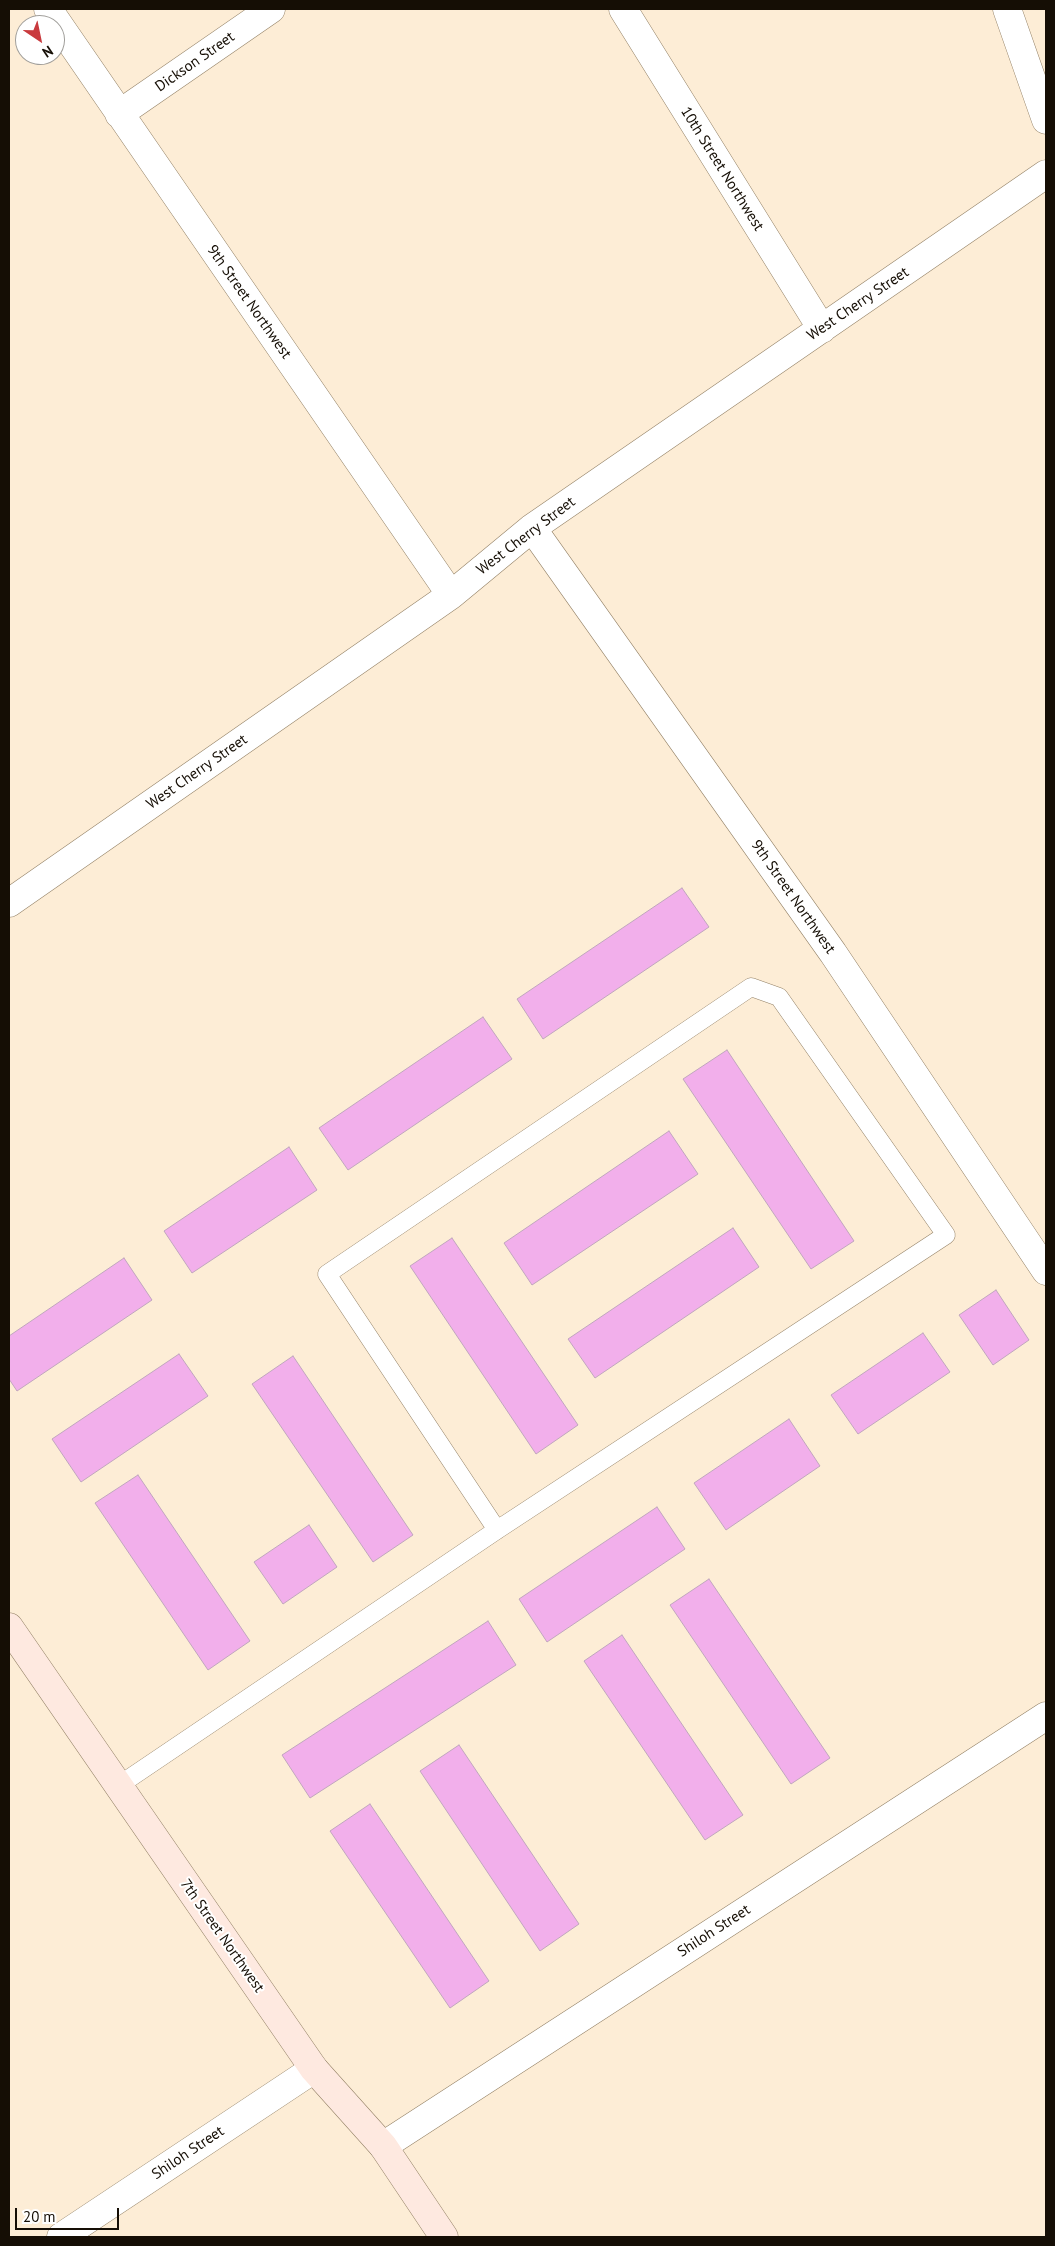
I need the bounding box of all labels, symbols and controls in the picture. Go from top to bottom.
north arrow [15,15,65,65]
street label: Dickson Street [152,28,238,96]
text: N [39,42,57,62]
street label: 10th Street Northwest [677,104,767,234]
street label: 9th Street Northwest [203,242,295,362]
street label: West Cherry Street [804,263,912,345]
street label: West Cherry Street [473,493,579,579]
street label: West Cherry Street [143,731,251,813]
street label: 9th Street Northwest [747,837,839,957]
street label: 7th Street Northwest [176,1876,268,1996]
street label: Shiloh Street [674,1901,754,1961]
street label: Shiloh Street [149,2122,227,2184]
scale bar [18,2198,121,2230]
text: 20 m [23,2207,56,2226]

